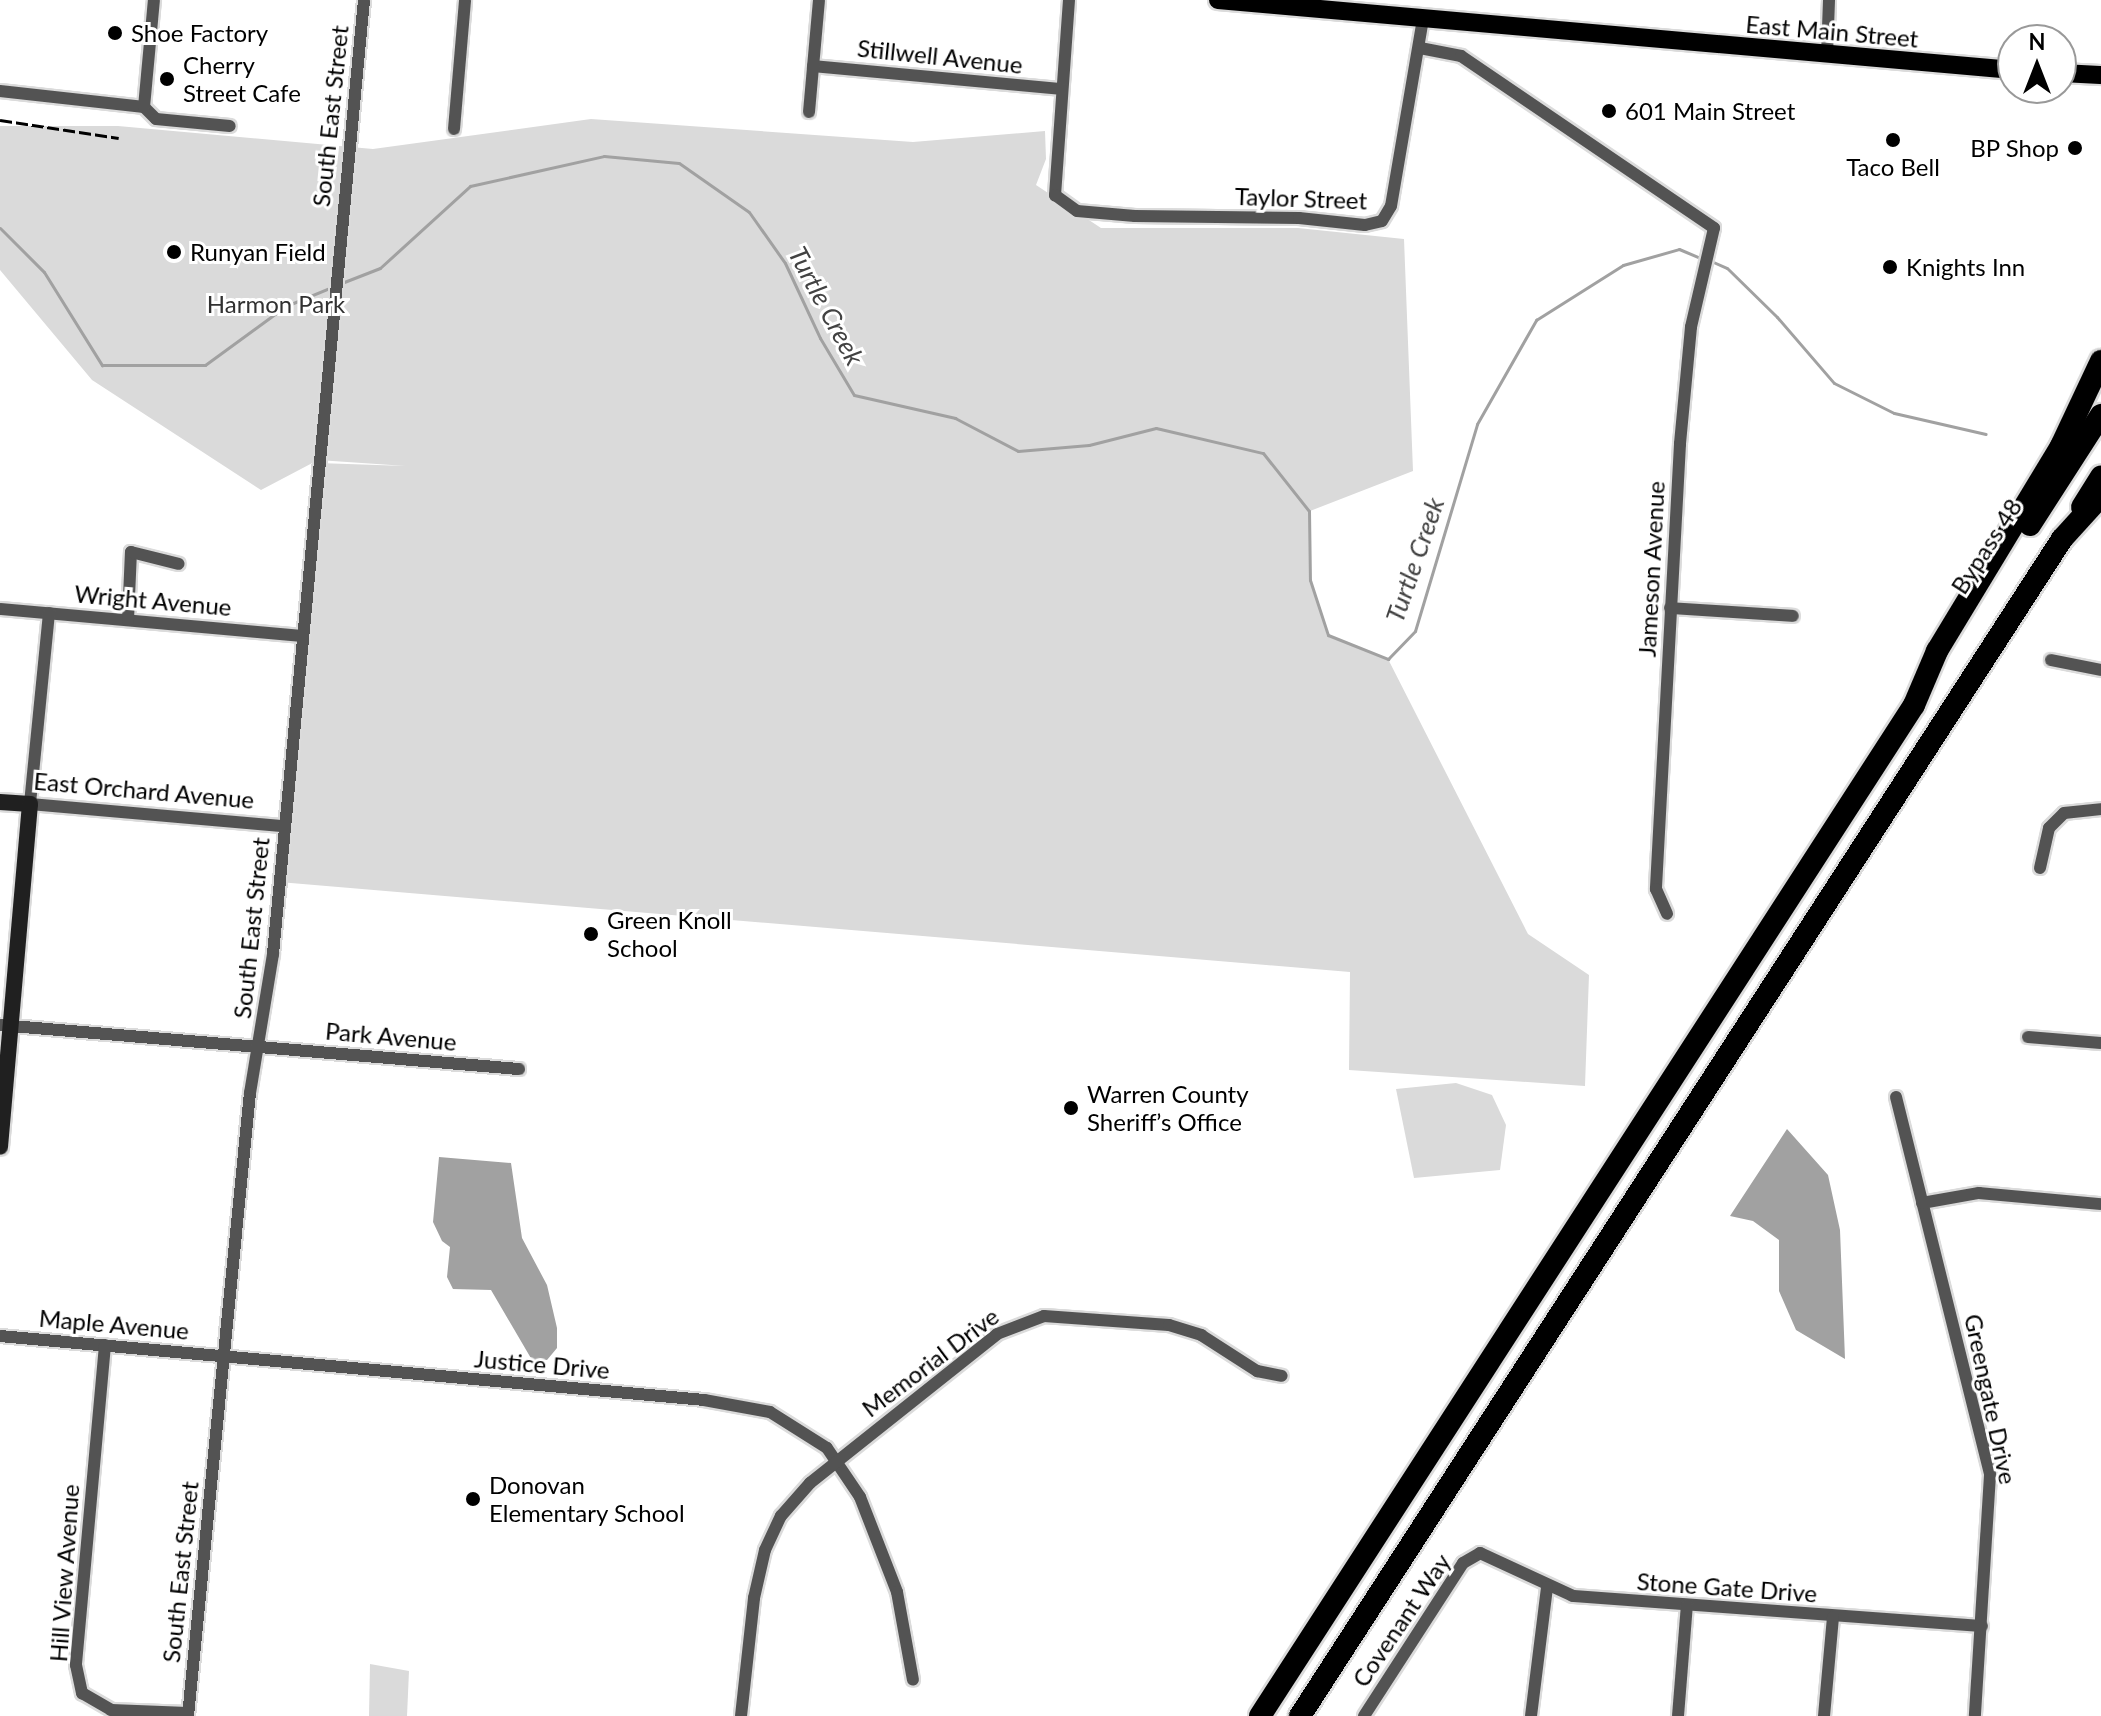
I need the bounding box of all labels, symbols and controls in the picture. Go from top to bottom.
street label: East Main Street [1745,9,1919,53]
place label: Shoe Factory [131,19,268,47]
marker: Shoe Factory [106,24,124,42]
street label: South East Street [306,24,354,208]
north arrow [1997,24,2077,104]
text: N [2029,28,2045,55]
street label: Stillwell Avenue [856,33,1024,79]
place label: Cherry Street Cafe [183,51,301,107]
marker: Cherry Street Cafe [158,70,176,88]
place label: 601 Main Street [1625,97,1795,125]
marker: 601 Main Street [1600,102,1618,120]
marker: Taco Bell [1884,131,1902,149]
place label: BP Shop [1970,134,2059,162]
marker: BP Shop [2066,139,2084,157]
place label: Taco Bell [1846,153,1940,181]
street label: Taylor Street [1234,181,1368,215]
place label: Runyan Field [190,238,326,266]
water label: Turtle Creek [782,241,870,371]
marker: Runyan Field [165,243,183,261]
place label: Knights Inn [1906,253,2025,281]
marker: Knights Inn [1881,258,1899,276]
park label: Harmon Park [207,290,345,318]
street label: Jameson Avenue [1632,480,1670,658]
street label: Bypass 48 [1945,493,2027,599]
water label: Turtle Creek [1379,494,1451,626]
street label: Wright Avenue [73,579,233,621]
street label: East Orchard Avenue [32,766,256,814]
street label: South East Street [227,836,275,1020]
place label: Green Knoll School [607,906,732,962]
marker: Green Knoll School [582,925,600,943]
street label: Park Avenue [324,1016,458,1056]
place label: Warren County Sheriff’s Office [1087,1080,1249,1136]
marker: Warren County Sheriff’s Office [1062,1099,1080,1117]
street label: Memorial Drive [856,1301,1004,1423]
street label: Maple Avenue [37,1303,191,1345]
street label: Greengate Drive [1959,1311,2023,1487]
street label: Justice Drive [473,1344,611,1384]
place label: Donovan Elementary School [489,1471,685,1527]
street label: South East Street [156,1480,204,1664]
street label: Hill View Avenue [43,1482,85,1664]
marker: Donovan Elementary School [464,1490,482,1508]
street label: Covenant Way [1346,1548,1456,1692]
street label: Stone Gate Drive [1636,1566,1818,1608]

